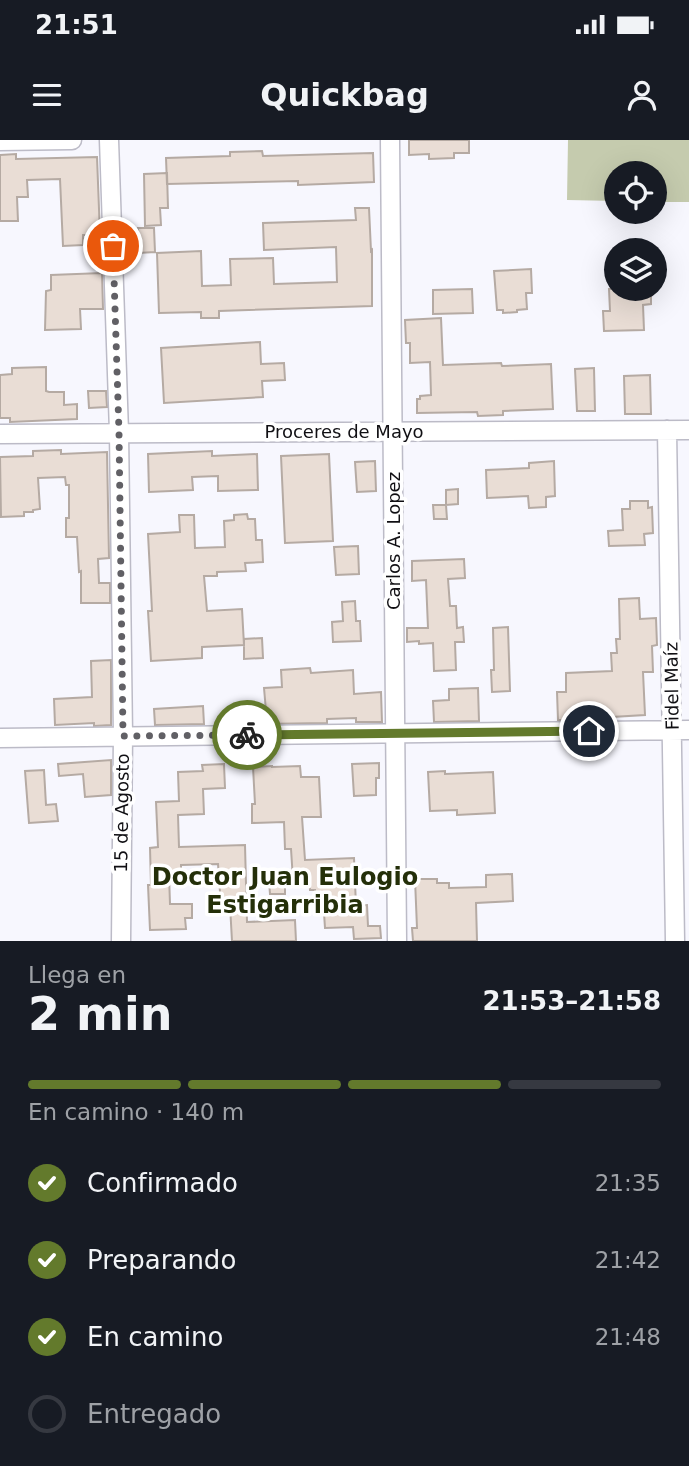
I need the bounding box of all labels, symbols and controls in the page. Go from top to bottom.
text: 21:51 [35,10,118,40]
icon: menu [28,76,66,114]
text: Quickbag [260,76,429,114]
icon: person [623,76,661,114]
map controls [604,161,667,301]
button: locate [604,161,667,224]
pin [83,216,143,276]
icon: bag [94,227,132,265]
button: layers [604,238,667,301]
street label: Proceres de Mayo [264,421,424,442]
street label: Carlos A. Lopez [383,472,404,610]
street label: Fidel Maíz [660,642,683,730]
courier [212,700,282,770]
pin [559,701,619,761]
icon: home [570,712,608,750]
icon: bike [228,716,266,754]
street label: 15 de Agosto [110,753,133,873]
district label: Doctor Juan Eulogio Estigarribia [152,863,418,919]
text: Llega en [28,962,126,988]
text: 21:53–21:58 [482,986,661,1016]
text: 2 min [28,987,172,1041]
text: En camino · 140 m [28,1099,244,1125]
icon: check [28,1164,66,1202]
text: Confirmado [87,1168,238,1198]
text: 21:35 [595,1170,661,1196]
icon: check [28,1241,66,1279]
text: Preparando [87,1245,236,1275]
text: 21:42 [595,1247,661,1273]
icon: check [28,1318,66,1356]
text: En camino [87,1322,223,1352]
text: 21:48 [595,1324,661,1350]
text: Entregado [87,1399,221,1429]

